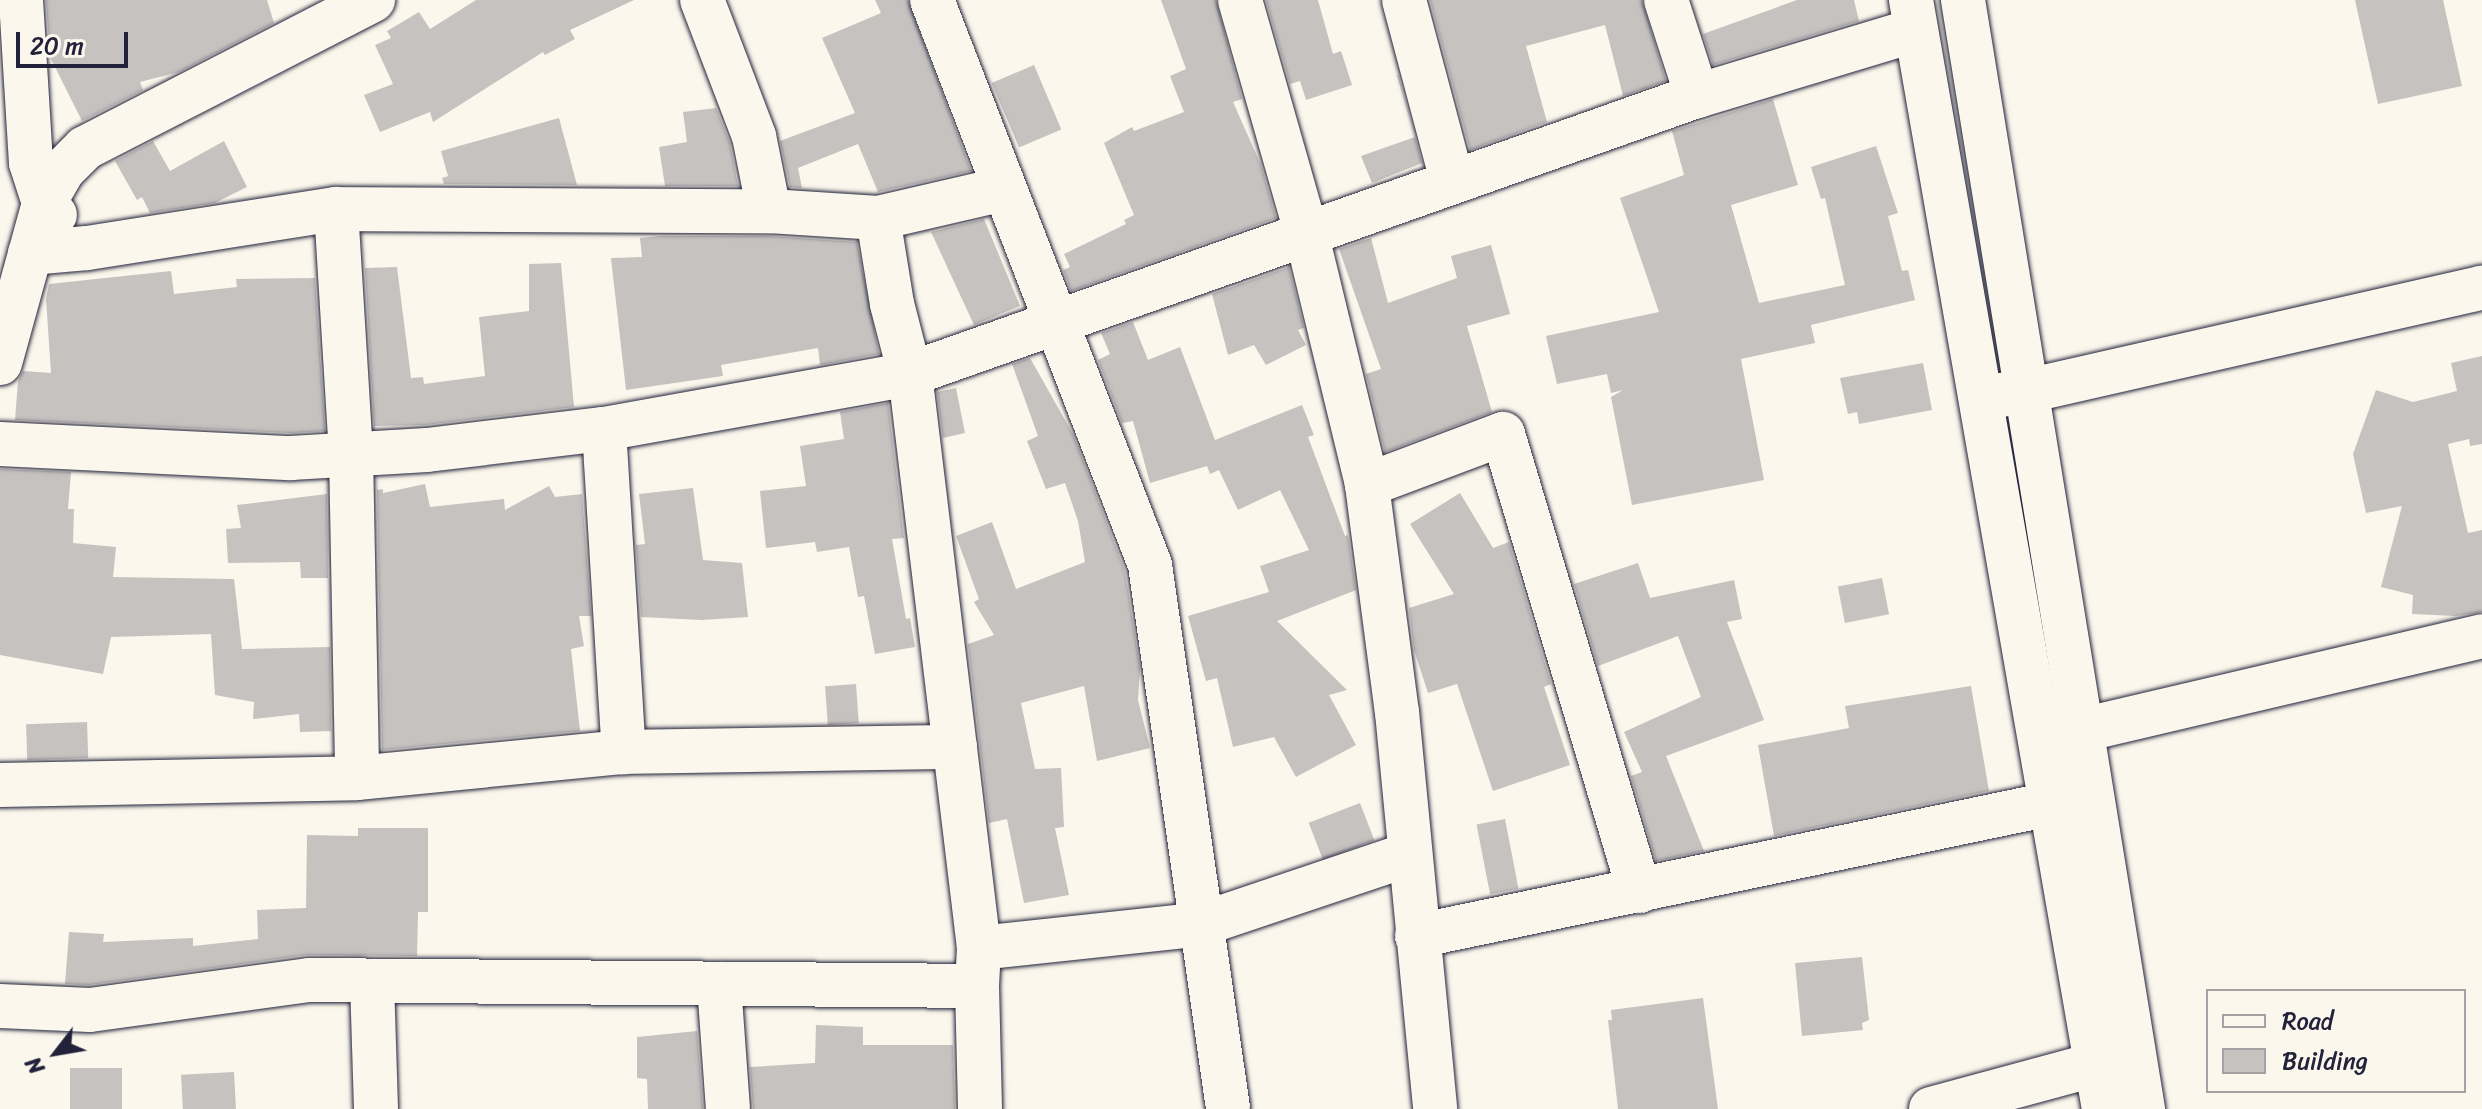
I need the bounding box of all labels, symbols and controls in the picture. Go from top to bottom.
scale bar [20,16,132,66]
text: 20 m [30,25,84,67]
legend [2206,989,2466,1093]
text: Road [2282,1000,2333,1042]
north arrow [16,1013,96,1093]
text: Building [2282,1040,2368,1082]
text: N [14,1049,56,1082]

